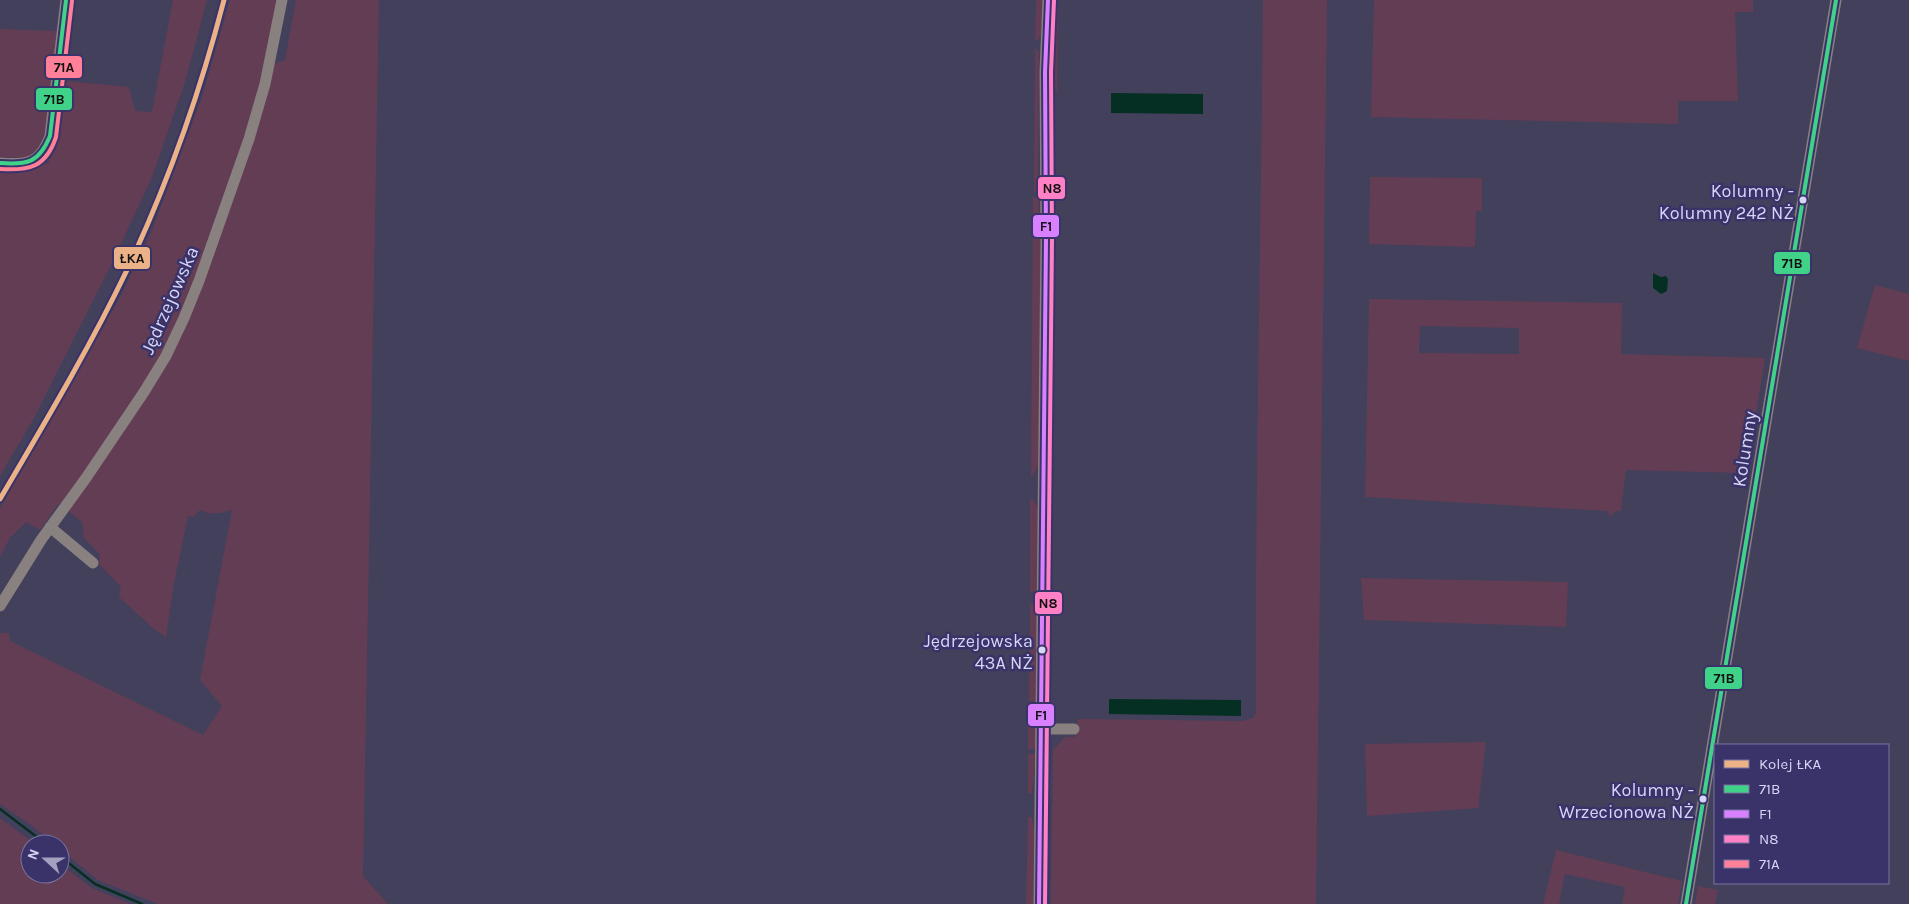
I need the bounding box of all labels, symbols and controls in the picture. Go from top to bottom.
line badge: 71A [45,55,83,79]
text: 71A [54,59,75,76]
line badge: 71B [35,87,73,111]
text: 71B [43,91,65,108]
line badge: N8 [1037,176,1066,200]
text: N8 [1042,180,1062,197]
place label: Kolumny - Kolumny 242 NŻ [1659,180,1794,224]
marker: Kolumny - Kolumny 242 NŻ [1798,195,1808,205]
line badge: F1 [1032,214,1060,238]
text: F1 [1040,218,1052,235]
street label: Jędrzejowska [136,243,203,358]
line badge: ŁKA [113,246,151,270]
text: ŁKA [120,250,145,267]
line badge: 71B [1773,251,1811,275]
text: 71B [1781,255,1803,272]
street label: Kolumny [1728,409,1762,489]
line badge: N8 [1034,591,1063,615]
text: N8 [1038,595,1058,612]
place label: Jędrzejowska 43A NŻ [924,630,1033,674]
marker: Jędrzejowska 43A NŻ [1037,645,1047,655]
line badge: 71B [1704,666,1743,690]
text: 71B [1713,670,1735,687]
line badge: F1 [1027,703,1055,727]
text: F1 [1035,707,1047,724]
legend [1714,744,1889,884]
text: Kolej ŁKA [1759,755,1822,773]
place label: Kolumny - Wrzecionowa NŻ [1559,779,1694,823]
text: 71B [1759,780,1780,798]
marker: Kolumny - Wrzecionowa NŻ [1698,794,1708,804]
text: F1 [1759,805,1772,823]
text: N8 [1759,830,1778,848]
north arrow [20,834,70,884]
text: N [24,847,43,862]
text: 71A [1759,855,1780,873]

